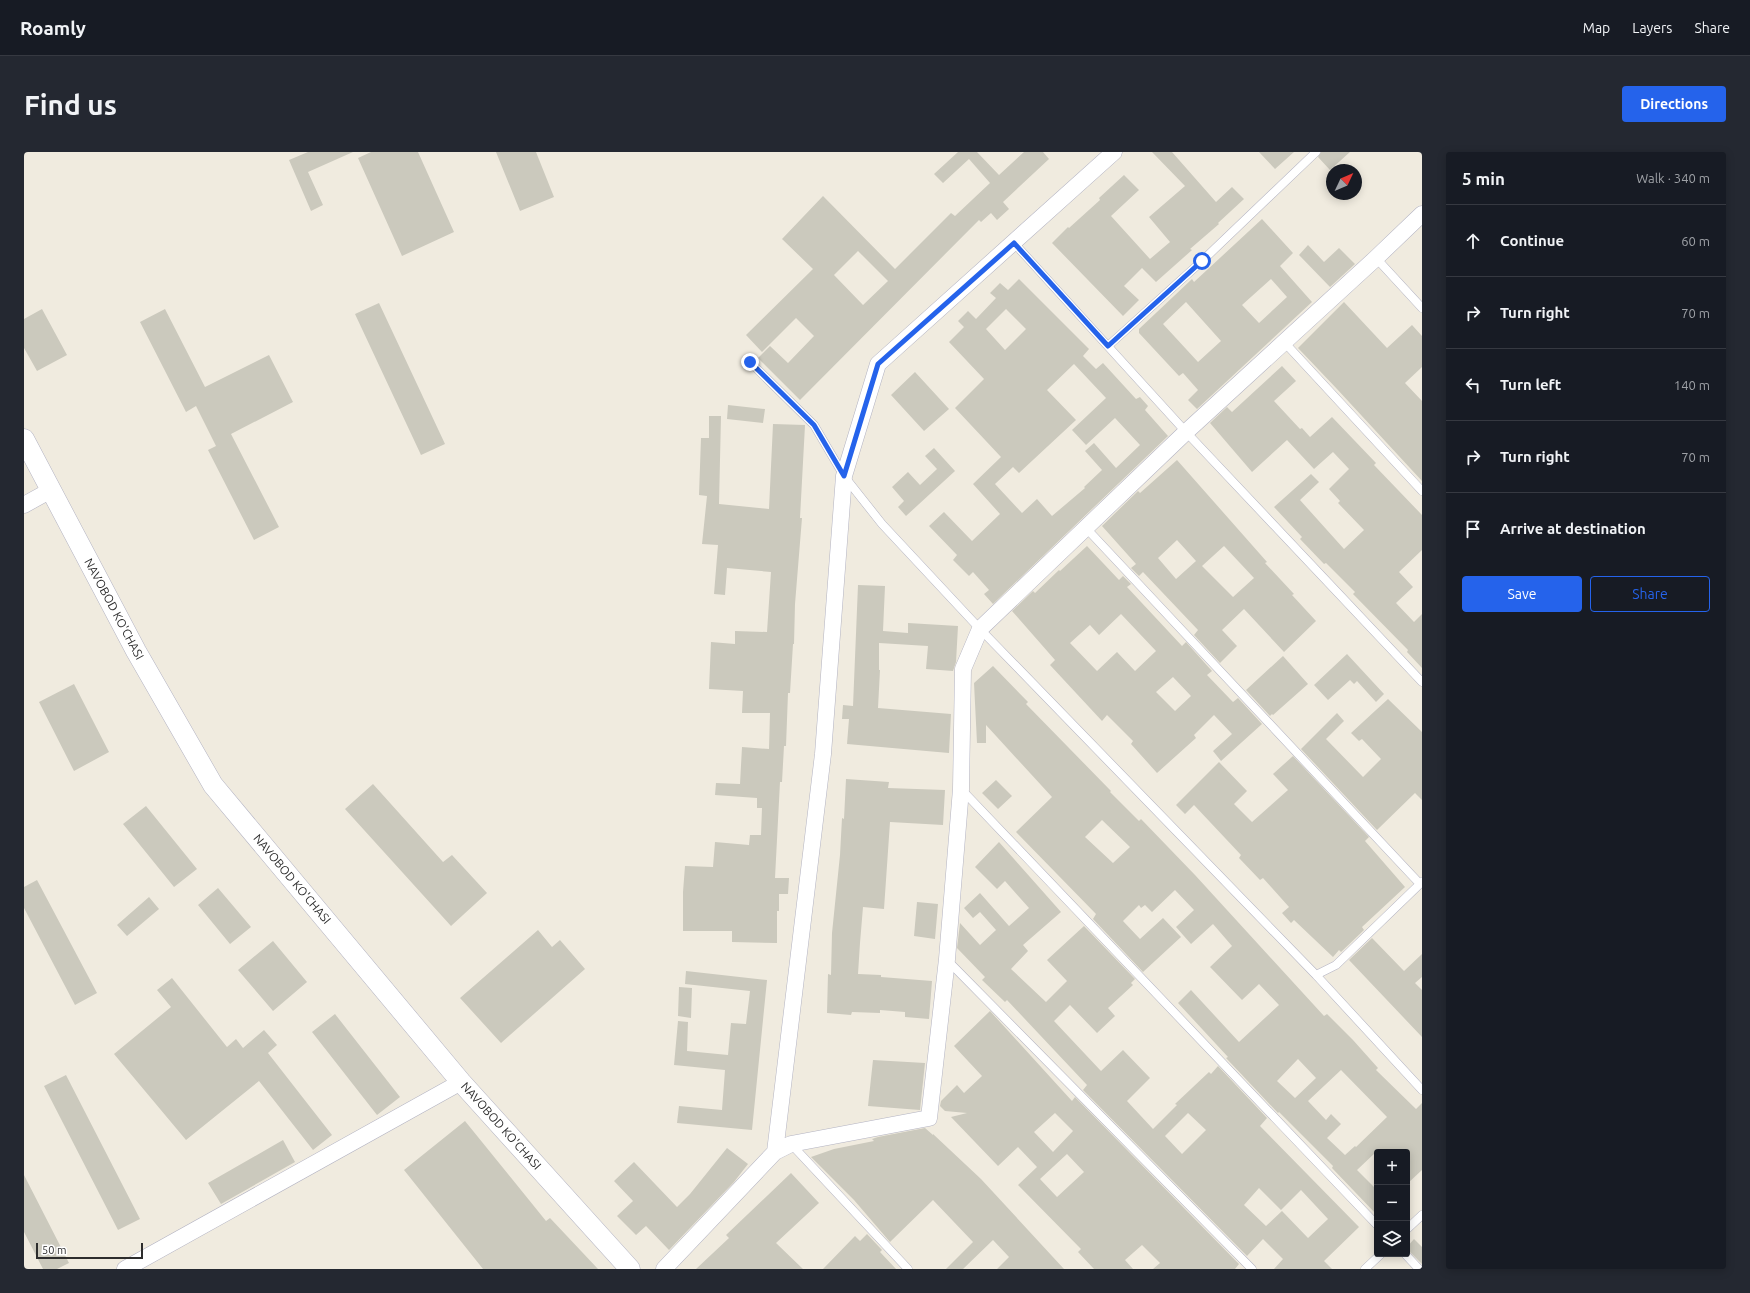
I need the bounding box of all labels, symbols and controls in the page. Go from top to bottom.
text: Roamly [20,17,86,39]
text: Map [1583,20,1610,36]
text: Layers [1632,20,1672,36]
text: Share [1694,20,1730,36]
button: Directions [1622,86,1726,122]
text: Find us [24,89,117,120]
north arrow [1326,164,1362,200]
text: 5 min [1462,169,1505,188]
text: Walk · 340 m [1636,171,1710,185]
icon: ahead [1462,230,1484,252]
text: Continue [1500,232,1564,249]
text: 60 m [1681,234,1710,248]
route start [1193,252,1211,270]
icon: right [1462,302,1484,324]
text: Turn right [1500,304,1570,321]
text: 70 m [1681,306,1710,320]
route end [741,353,759,371]
icon: left [1462,374,1484,396]
text: Turn left [1500,376,1561,393]
text: 140 m [1674,378,1710,392]
icon: right [1462,446,1484,468]
text: Turn right [1500,448,1570,465]
text: 70 m [1681,450,1710,464]
icon: arrive [1462,518,1484,540]
text: Arrive at destination [1500,520,1646,537]
street label: NAVOBOD KO'CHASI [82,556,147,662]
button: Save [1462,576,1582,612]
button: Share [1590,576,1710,612]
street label: NAVOBOD KO'CHASI [251,831,334,926]
street label: NAVOBOD KO'CHASI [459,1079,544,1172]
map controls [1374,1149,1410,1257]
button: + [1374,1149,1410,1185]
button: − [1374,1185,1410,1221]
button: layers [1374,1221,1410,1257]
scale bar [36,1241,143,1260]
text: 50 m [42,1244,66,1256]

